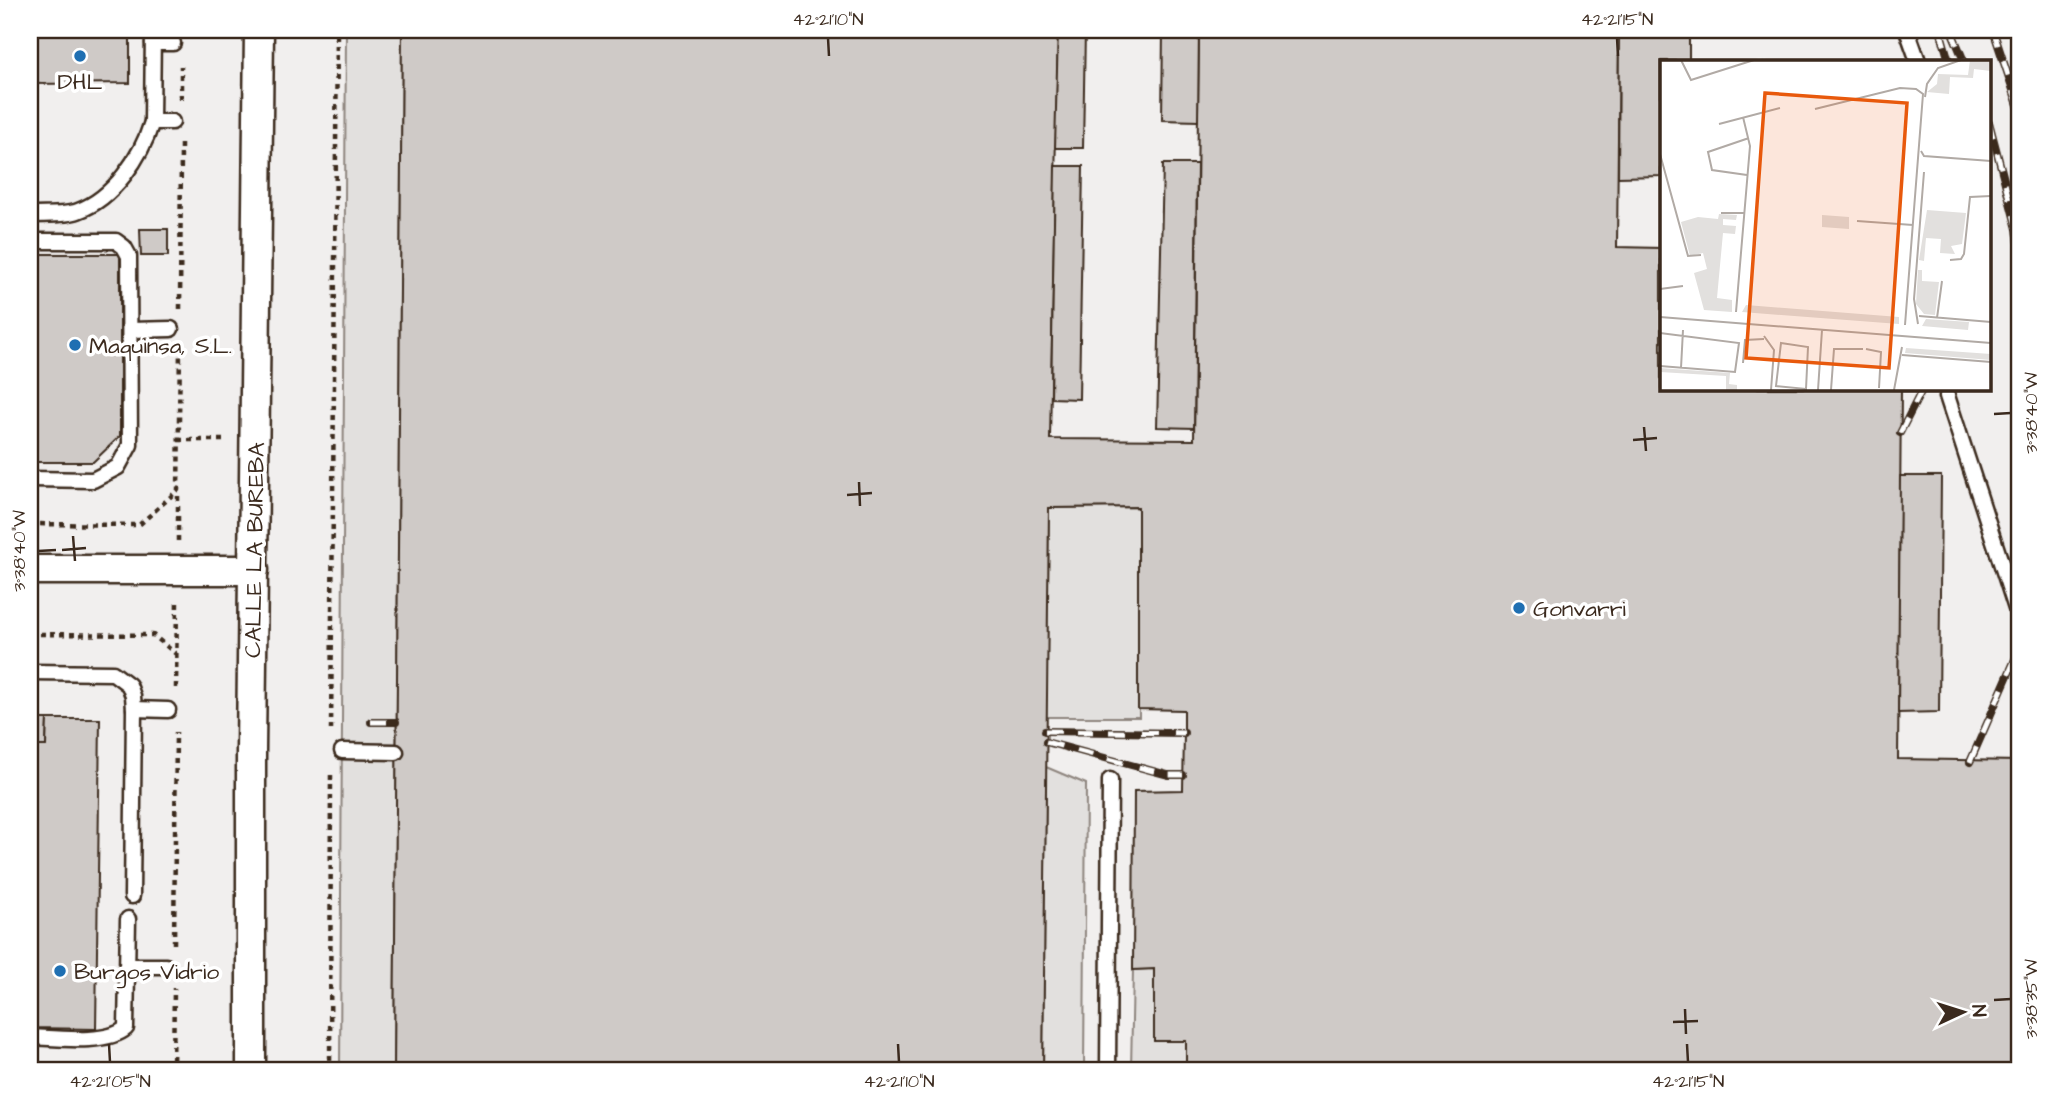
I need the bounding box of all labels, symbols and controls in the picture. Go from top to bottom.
text: 42°21'10"N [792,7,864,32]
text: 42°21'15"N [1581,7,1653,32]
marker: DHL [72,48,88,64]
inset map [1660,60,1990,390]
place label: DHL [58,66,102,98]
place label: Maquinsa, S.L. [89,330,232,362]
marker: Maquinsa, S.L. [67,337,83,353]
text: 3°38'40"W [2019,372,2044,454]
street label: CALLE LA BUREBA [237,442,273,658]
text: 3°38'40"W [7,510,32,592]
place label: Gonvarri [1533,593,1626,625]
marker: Gonvarri [1511,600,1527,616]
place label: Burgos Vidrio [74,956,219,989]
text: 3°38'35"W [2019,959,2044,1039]
marker: Burgos Vidrio [52,963,68,979]
north arrow [1927,978,1997,1048]
text: N [1965,1004,1992,1018]
text: 42°21'05"N [69,1069,151,1094]
text: 42°21'10"N [863,1069,935,1094]
text: 42°21'15"N [1652,1069,1724,1094]

